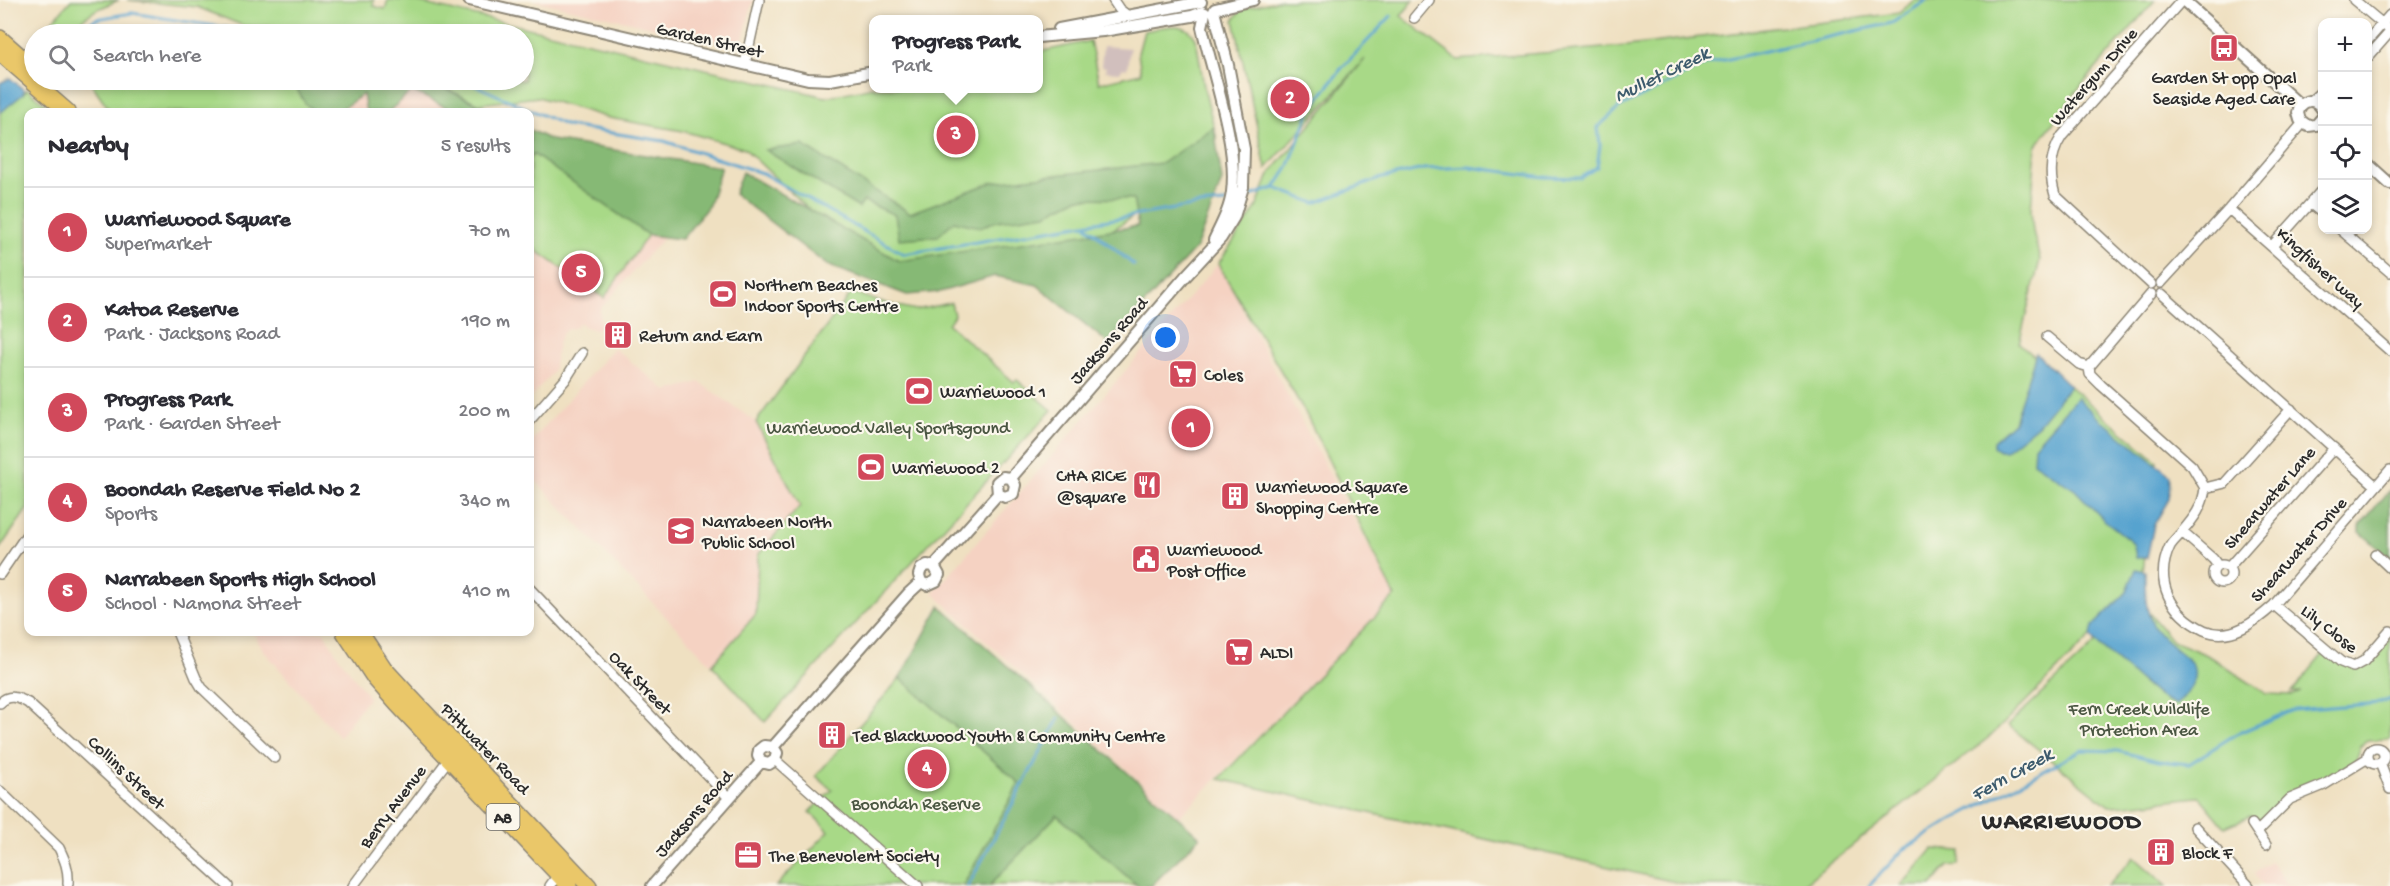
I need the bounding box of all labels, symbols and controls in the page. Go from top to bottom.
popup [869,15,1043,93]
map controls [2318,18,2372,234]
button: + [2318,18,2372,72]
street label: Garden Street [654,19,766,64]
search box [24,24,534,90]
street label: Watergum Drive [2047,24,2144,131]
text: Progress Park [893,30,1019,56]
bus stop icon: Garden St opp Opal Seaside Aged Care [2208,32,2240,64]
icon: search [45,41,78,74]
water label: Mullet Creek [1611,42,1716,109]
text: Search here [93,44,201,70]
text: Park [893,56,931,79]
place label: Garden St opp Opal Seaside Aged Care [2151,69,2297,111]
button: − [2318,72,2372,126]
pin: 2 [1270,76,1310,122]
pin: 3 [936,112,976,158]
button: locate [2318,126,2372,180]
text: Nearby [48,132,129,163]
text: 5 results [441,136,510,159]
button: layers [2318,180,2372,234]
text: Warriewood Square [105,208,291,234]
text: 1 [63,221,72,244]
text: 70 m [469,221,510,244]
street label: Kingfisher way [2271,224,2368,314]
text: Supermarket [105,234,211,257]
pin: 5 [562,250,600,296]
place label: Northern Beaches Indoor Sports Centre [744,276,899,318]
sports icon: Northern Beaches Indoor Sports Centre [707,278,739,310]
street label: Jacksons Road [1066,293,1154,389]
text: Katoa Reserve [105,298,238,324]
text: 2 [63,311,72,334]
text: 190 m [462,311,510,334]
building icon: Return and Earn [602,319,634,351]
your location [1151,323,1180,352]
text: Park · Jacksons Road [105,324,279,347]
place label: Return and Earn [639,327,763,348]
supermarket icon: Coles [1167,358,1199,390]
place label: Coles [1204,366,1244,387]
sports icon: Warriewood 1 [903,375,935,407]
place label: Warriewood 1 [940,383,1046,404]
text: Progress Park [105,388,231,414]
text: 3 [62,401,73,424]
text: 200 m [459,401,510,424]
pin: 1 [1172,406,1210,450]
text: Park · Garden Street [105,414,279,437]
park label: Warriewood Valley Sportsgound [766,419,1011,440]
street label: Shearwater Lane [2221,442,2322,554]
sports icon: Warriewood 2 [855,451,887,483]
place label: Warriewood 2 [892,459,1000,480]
place label: CHA RICE @square [1056,467,1127,509]
restaurant icon: CHA RICE @square [1131,469,1163,501]
text: Boondah Reserve Field No 2 [105,478,360,504]
place label: Warriewood Square Shopping Centre [1256,478,1409,520]
building icon: Warriewood Square Shopping Centre [1219,480,1251,512]
text: 4 [63,491,72,514]
text: 340 m [460,491,510,514]
street label: Shearwater Drive [2247,493,2353,608]
text: Sports [105,504,157,527]
place label: Narrabeen North Public School [701,513,832,555]
school or university icon: Narrabeen North Public School [665,515,697,547]
place label: Warriewood Post Office [1166,541,1263,583]
public building icon: Warriewood Post Office [1130,543,1162,575]
text: Narrabeen Sports High School [105,568,376,594]
text: 5 [62,581,73,604]
text: 410 m [462,581,510,604]
text: School · Namona Street [105,594,300,617]
street label: Lily Close [2296,601,2362,659]
supermarket icon: ALDI [1223,636,1255,668]
place label: ALDI [1260,644,1293,665]
street label: Oak Street [603,647,676,721]
street label: Pittwater Road [435,699,534,801]
park label: Fern Creek Wildlife Protection Area [2067,700,2210,742]
building icon: Ted Blackwood Youth & Community Centre [816,719,848,751]
place label: Ted Blackwood Youth & Community Centre [852,727,1166,748]
street label: Collins Street [82,733,170,816]
water label: Fern Creek [1968,743,2059,808]
pin: 4 [908,746,946,792]
street label: Berry Avenue [355,761,432,854]
street label: Jacksons Road [651,766,739,862]
park label: Boondah Reserve [850,795,981,816]
road number: A8 [486,804,520,830]
district label: WARRIEWOOD [1981,809,2142,838]
building icon: Block F [2145,836,2177,868]
office icon: The Benevolent Society [732,839,764,871]
place label: Block F [2181,844,2233,865]
place label: The Benevolent Society [768,847,940,868]

